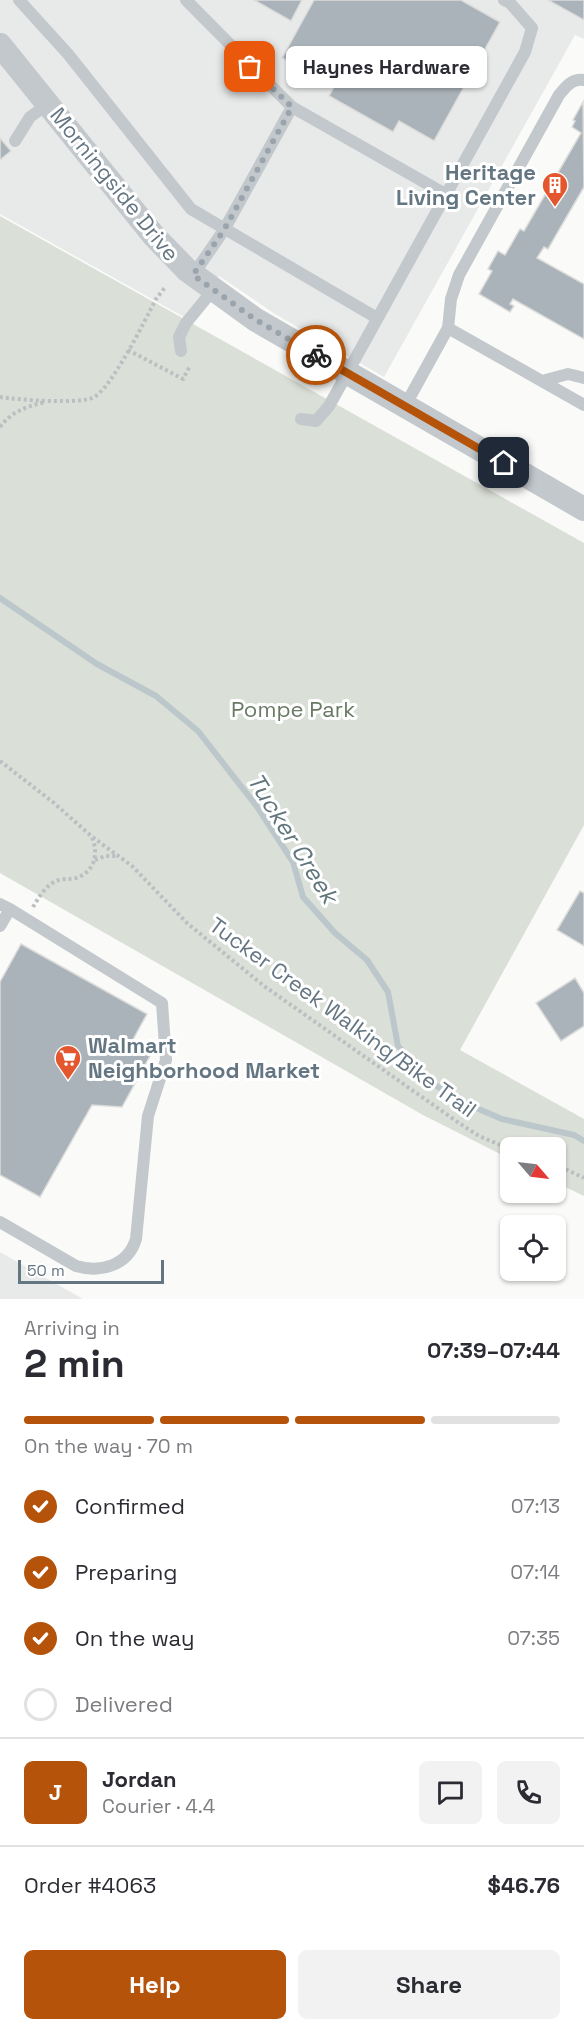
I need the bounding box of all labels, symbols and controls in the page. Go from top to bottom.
pin [224,41,275,92]
callout: Haynes Hardware [286,46,487,88]
icon: bag [233,50,266,83]
text: Haynes Hardware [303,54,470,80]
street label: Morningside Drive [44,101,186,267]
place label: Heritage Living Center [396,158,536,211]
building icon: Heritage Living Center [540,170,570,208]
courier [286,325,346,385]
icon: bike [300,339,333,372]
pin [478,437,529,488]
icon: home [487,446,520,479]
park label: Pompe Park [231,695,355,723]
water label: Tucker Creek [241,767,347,912]
street label: Tucker Creek Walking/Bike Trail [204,911,482,1123]
place label: Walmart Neighborhood Market [88,1031,320,1084]
supermarket icon: Walmart Neighborhood Market [53,1043,83,1081]
north arrow [500,1137,566,1203]
map controls [500,1137,566,1281]
button: locate [500,1215,566,1281]
scale bar [18,1257,164,1284]
text: 50 m [27,1260,65,1281]
text: Arriving in [24,1315,120,1341]
text: 07:39–07:44 [427,1336,560,1364]
text: 2 min [24,1339,125,1388]
text: On the way · 70 m [24,1433,193,1459]
icon: check [24,1490,57,1523]
text: Confirmed [75,1492,185,1520]
text: 07:13 [511,1493,560,1519]
icon: check [24,1556,57,1589]
text: Preparing [75,1558,177,1586]
text: 07:14 [510,1559,560,1585]
icon: check [24,1622,57,1655]
text: On the way [75,1624,194,1652]
text: 07:35 [507,1625,560,1651]
text: Delivered [75,1690,173,1718]
button: chat [419,1761,482,1824]
button: phone [497,1761,560,1824]
text: Jordan [102,1765,177,1793]
text: J [49,1778,62,1806]
text: Courier · 4.4 [102,1793,215,1819]
text: Order #4063 [24,1871,156,1899]
text: $46.76 [488,1871,560,1899]
button: Help [24,1950,286,2019]
button: Share [298,1950,560,2019]

